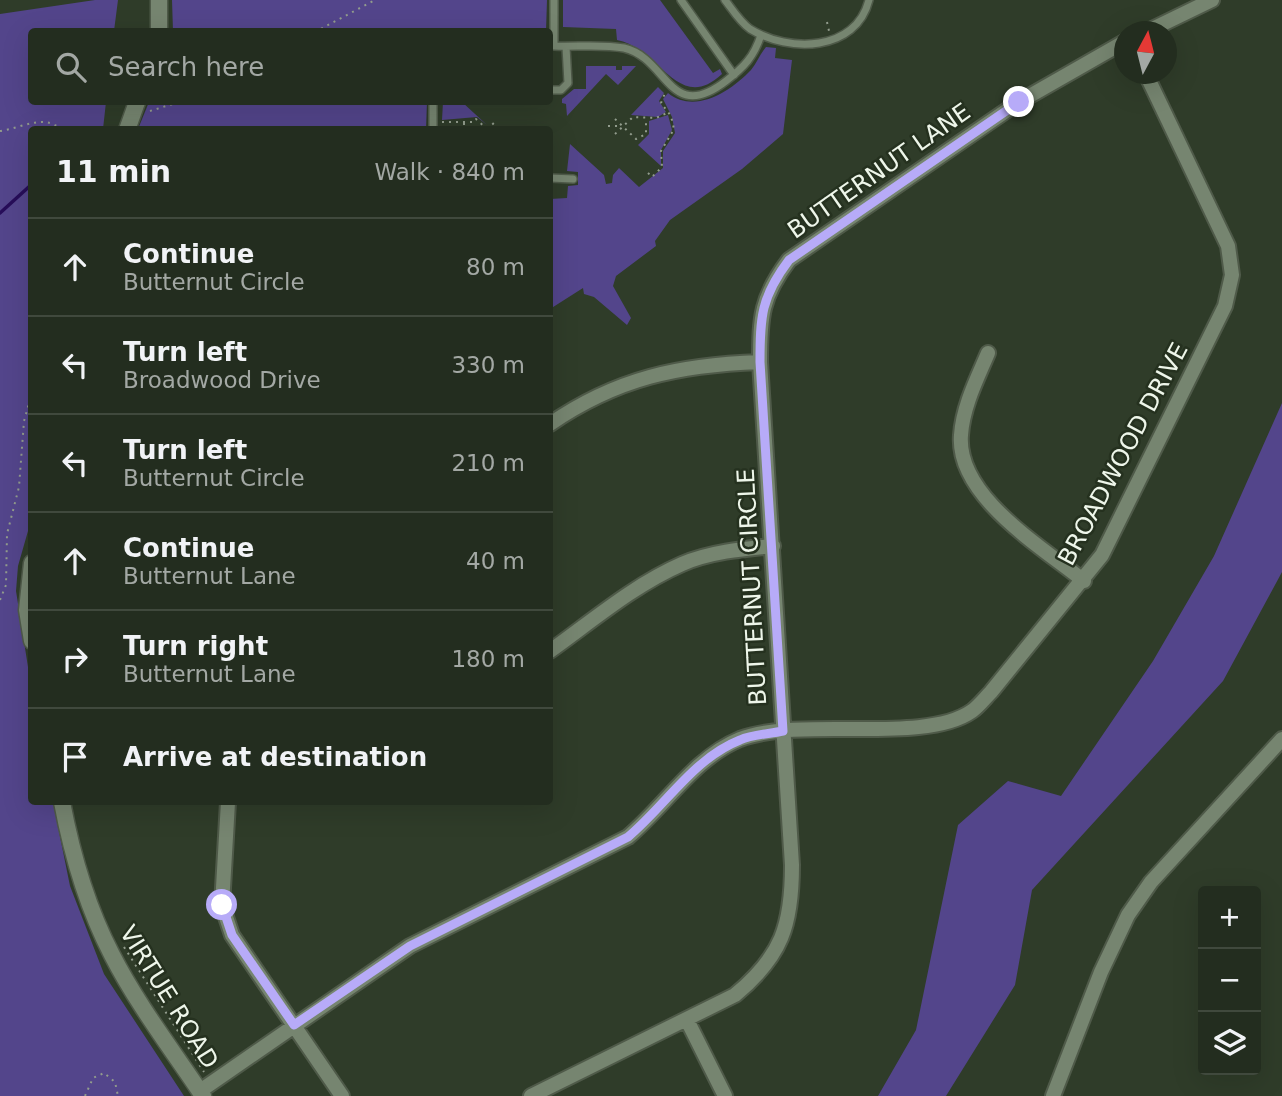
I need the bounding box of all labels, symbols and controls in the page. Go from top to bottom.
north arrow [1114,21,1177,84]
search box [28,28,553,105]
icon: search [52,48,90,86]
text: Search here [108,52,264,82]
route end [1003,86,1034,117]
street label: BUTTERNUT LANE [782,98,976,244]
text: 11 min [56,154,171,189]
text: Walk · 840 m [374,159,525,185]
text: Continue [123,239,254,269]
icon: ahead [56,248,94,286]
text: 80 m [466,254,525,280]
text: Butternut Circle [123,269,305,295]
text: Turn left [123,337,247,367]
street label: BROADWOOD DRIVE [1052,338,1194,570]
icon: left [56,346,94,384]
text: 330 m [451,352,525,378]
text: Broadwood Drive [123,367,321,393]
text: Turn left [123,435,247,465]
icon: left [56,444,94,482]
text: 210 m [451,450,525,476]
text: Butternut Circle [123,465,305,491]
street label: BUTTERNUT CIRCLE [732,468,772,706]
text: Continue [123,533,254,563]
icon: ahead [56,542,94,580]
text: 40 m [466,548,525,574]
text: Butternut Lane [123,563,296,589]
text: Turn right [123,631,268,661]
icon: right [56,640,94,678]
text: 180 m [451,646,525,672]
text: Butternut Lane [123,661,296,687]
icon: arrive [56,738,94,776]
text: Arrive at destination [123,742,427,772]
map controls [1198,886,1261,1075]
button: + [1198,886,1261,949]
route start [206,889,237,920]
street label: VIRTUE ROAD [114,920,224,1074]
button: − [1198,949,1261,1012]
button: layers [1198,1012,1261,1075]

